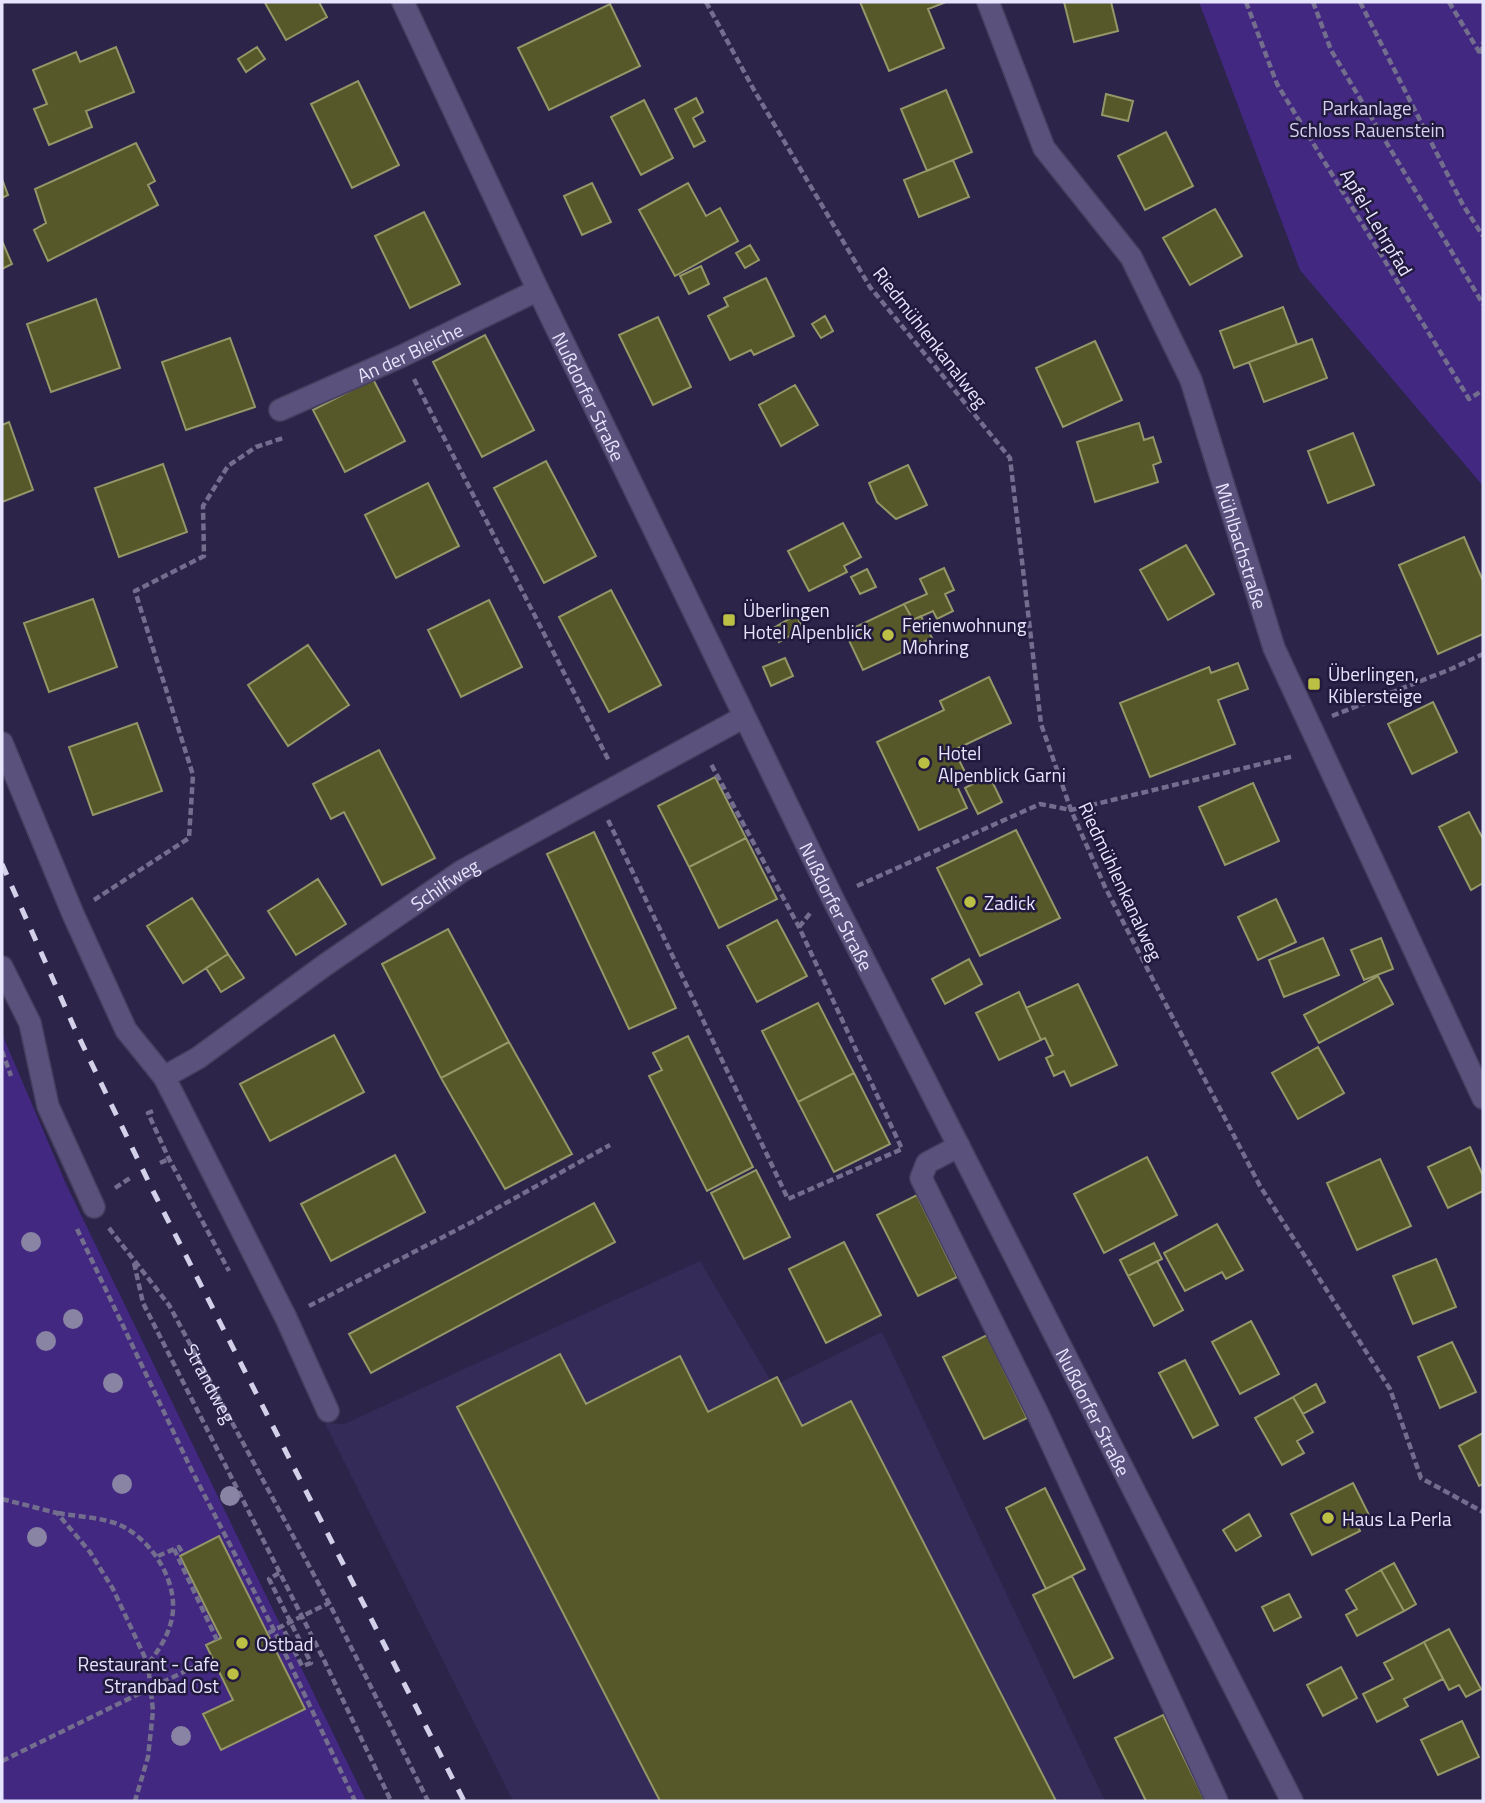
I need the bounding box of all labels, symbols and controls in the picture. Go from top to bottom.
park label: Parkanlage Schloss Rauenstein [1289,93,1445,144]
street label: Apfel-Lehrpfad [1333,163,1421,281]
street label: Riedmühlenkanalweg [867,260,996,414]
street label: An der Bleiche [352,314,467,389]
street label: Nußdorfer Straße [546,327,633,466]
street label: Mühlbachstraße [1209,479,1275,612]
place label: Überlingen Hotel Alpenblick [743,595,872,646]
place label: Ferienwohnung Mohring [902,610,1027,661]
marker: Überlingen Hotel Alpenblick [721,612,737,628]
marker: Ferienwohnung Mohring [880,627,896,643]
place label: Überlingen, Kiblersteige [1328,659,1422,710]
marker: Überlingen, Kiblersteige [1306,676,1322,692]
place label: Hotel Alpenblick Garni [938,738,1066,789]
marker: Hotel Alpenblick Garni [916,755,932,771]
street label: Riedmühlenkanalweg [1071,797,1171,965]
street label: Nußdorfer Straße [793,837,882,976]
street label: Schilfweg [404,850,484,917]
place label: Zadick [984,888,1035,917]
marker: Zadick [962,894,978,910]
street label: Strandweg [177,1338,244,1428]
street label: Nußdorfer Straße [1049,1343,1139,1481]
place label: Haus La Perla [1342,1504,1452,1533]
marker: Haus La Perla [1320,1510,1336,1526]
place label: Ostbad [256,1629,314,1658]
marker: Ostbad [234,1635,250,1651]
place label: Restaurant - Cafe Strandbad Ost [78,1649,219,1700]
marker: Restaurant - Cafe Strandbad Ost [225,1666,241,1682]

